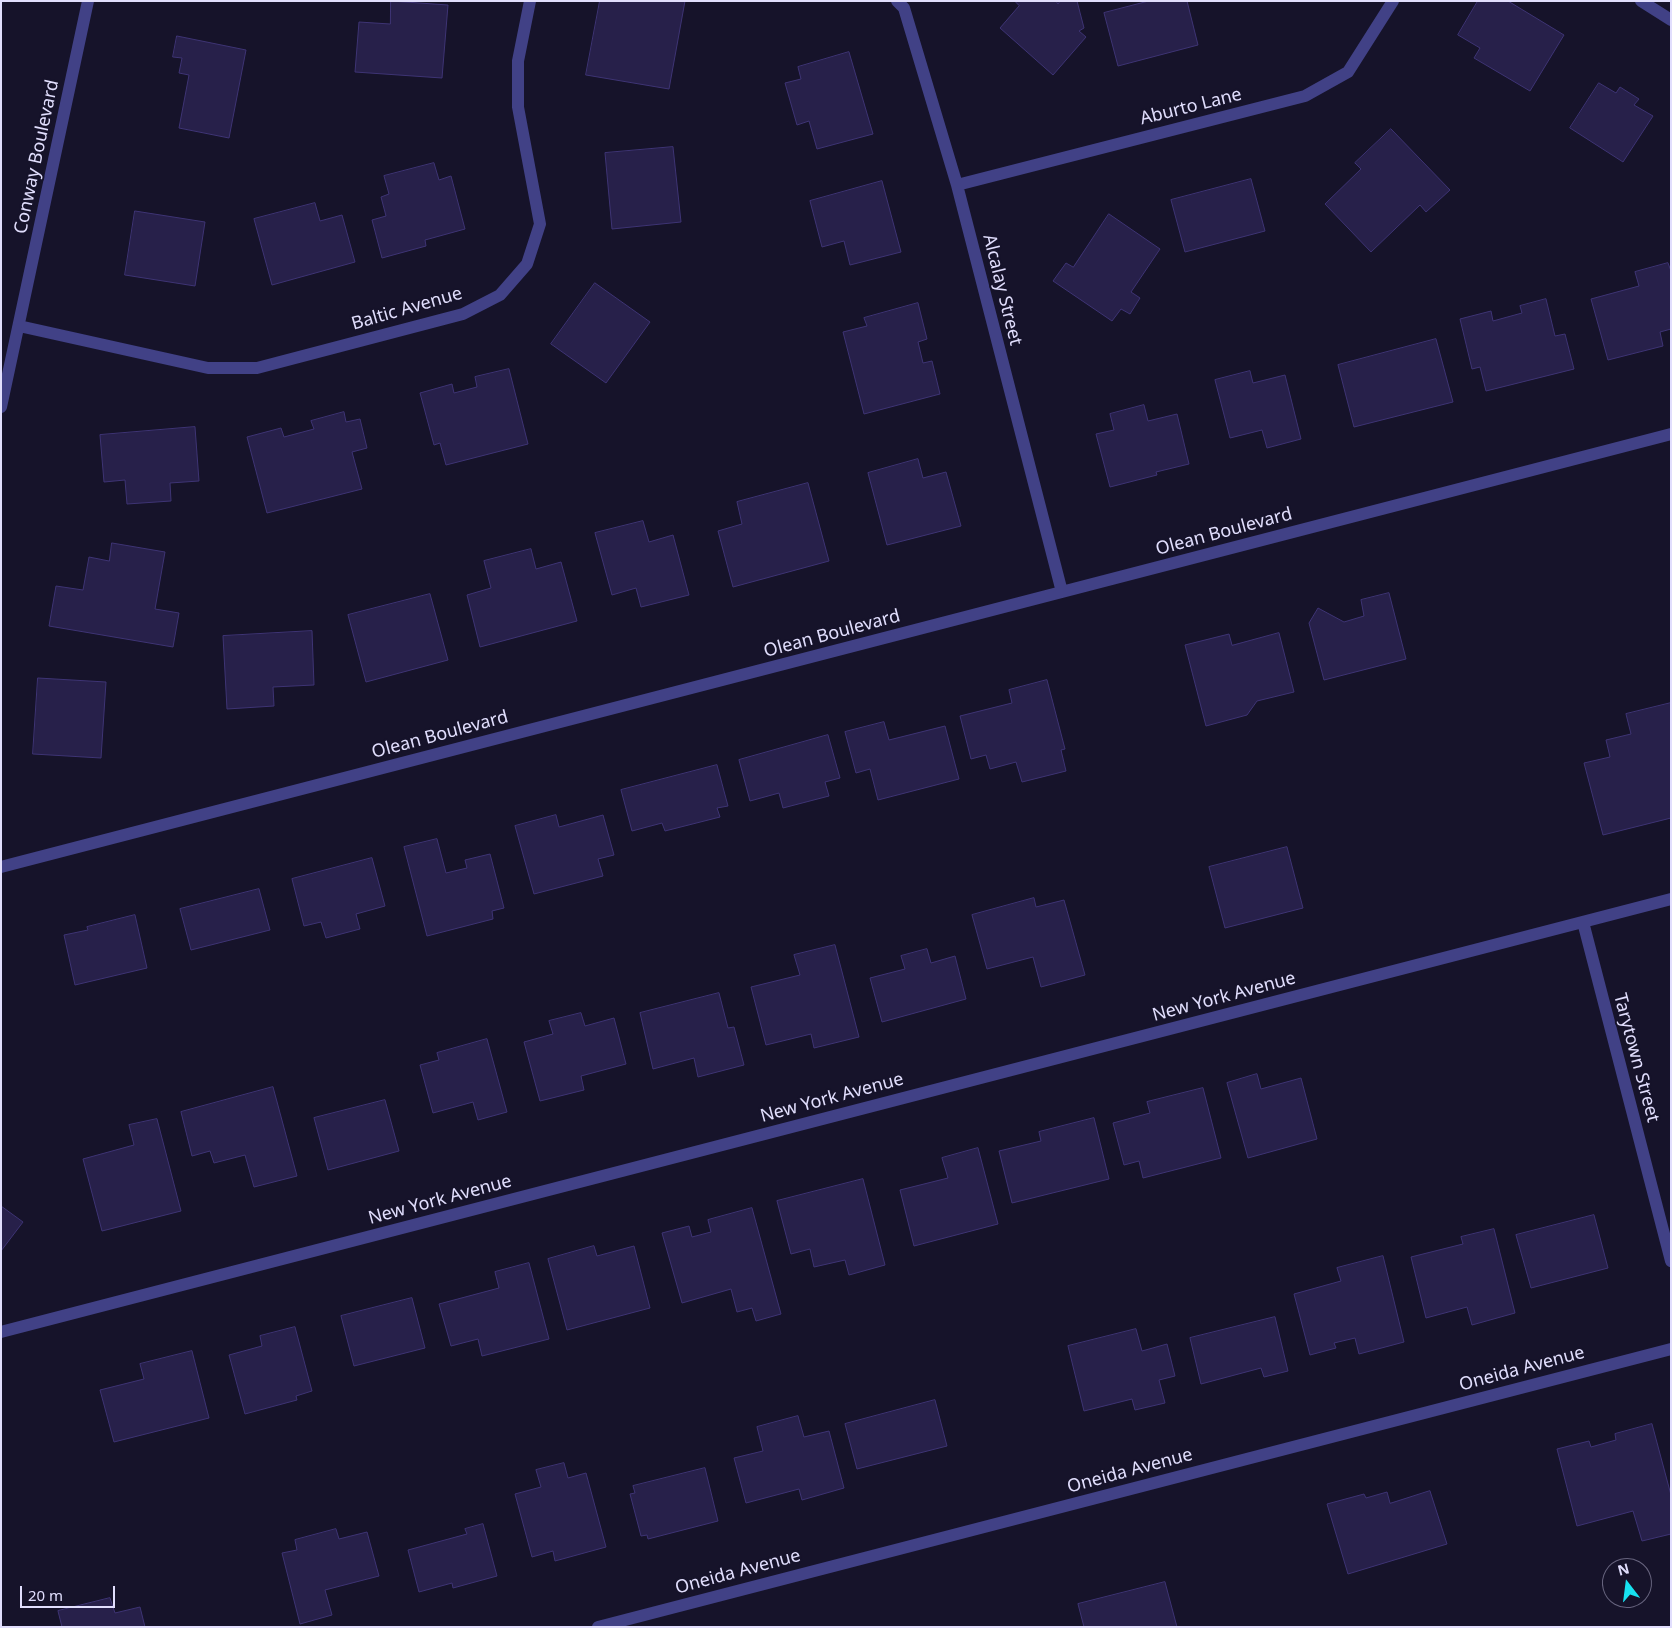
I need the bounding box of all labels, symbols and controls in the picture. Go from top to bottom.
street label: Conway Boulevard [10,78,64,236]
street label: Aburto Lane [1138,84,1244,130]
street label: Alcalay Street [978,232,1026,348]
street label: Baltic Avenue [349,283,465,335]
street label: Olean Boulevard [1153,503,1295,561]
street label: Olean Boulevard [761,605,903,663]
street label: Olean Boulevard [369,706,511,764]
street label: New York Avenue [1150,967,1298,1027]
street label: Tarytown Street [1608,991,1664,1125]
street label: New York Avenue [758,1068,906,1128]
street label: New York Avenue [366,1170,514,1230]
street label: Oneida Avenue [1457,1342,1587,1396]
street label: Oneida Avenue [1065,1444,1195,1498]
street label: Oneida Avenue [673,1545,803,1599]
north arrow [1602,1558,1652,1608]
text: N [1615,1558,1631,1580]
scale bar [22,1576,118,1608]
text: 20 m [28,1585,63,1605]

